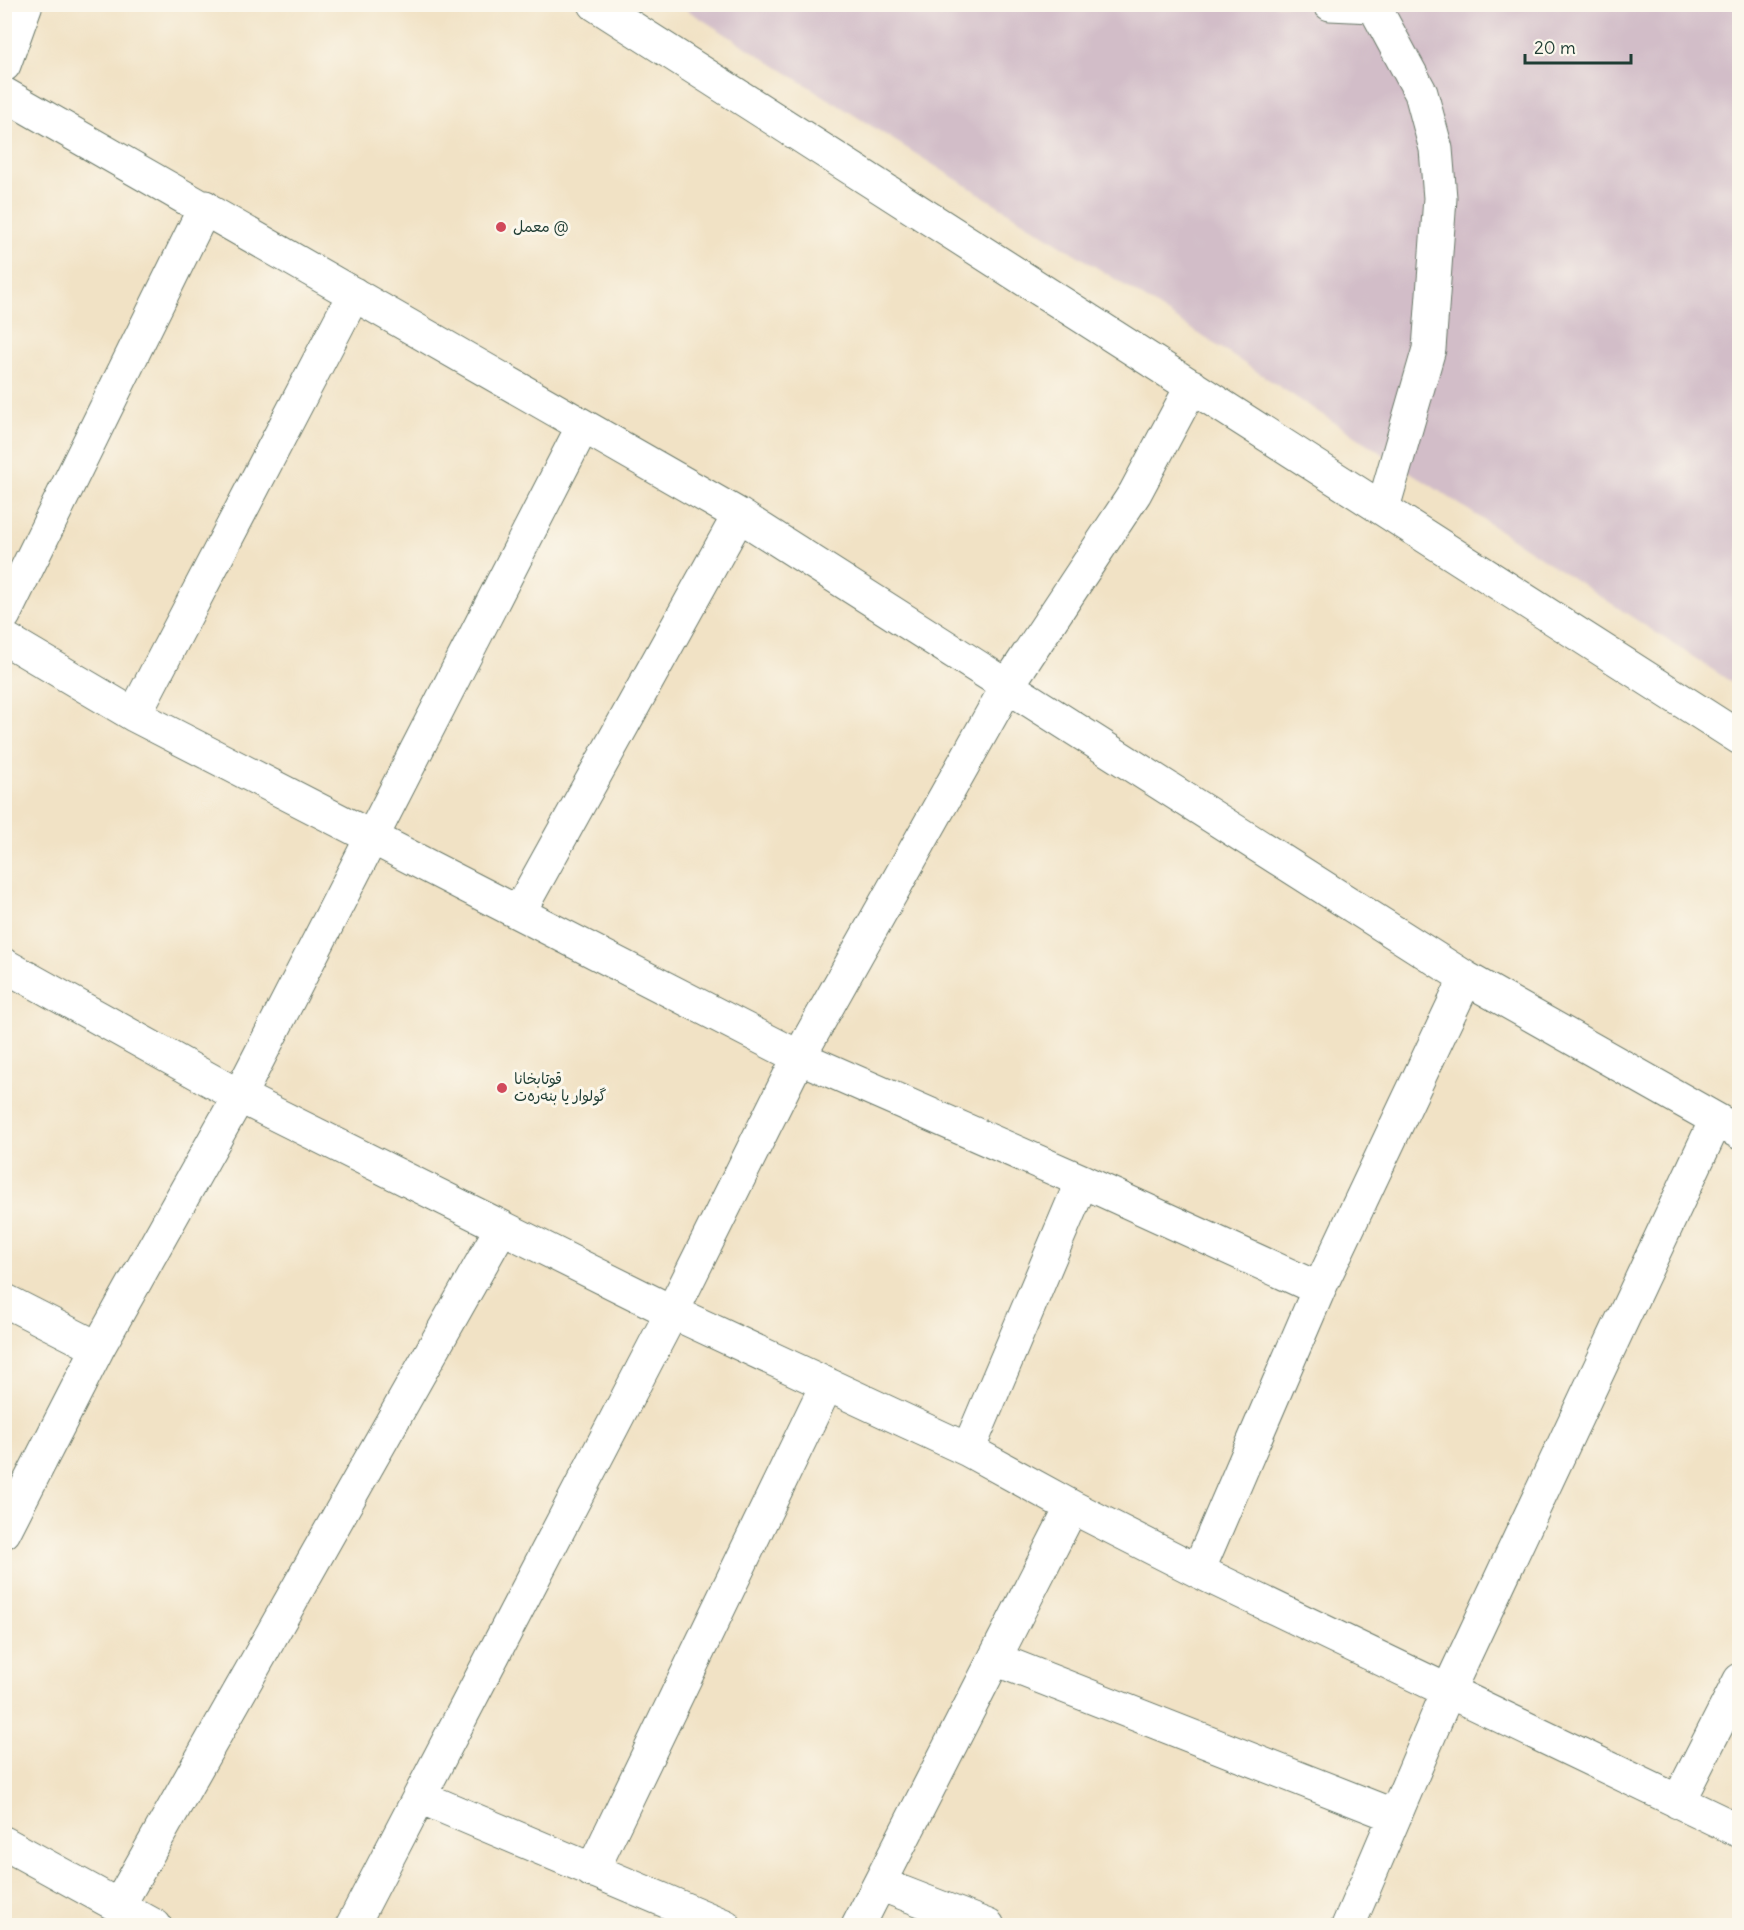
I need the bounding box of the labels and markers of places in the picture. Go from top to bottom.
place label: معمل @ [513,217,568,236]
marker: معمل @ [494,220,508,234]
place label: قوتابخانا گولوار یا بنەرەت [514,1069,606,1106]
marker: قوتابخانا گولوار یا بنەرەت [495,1081,509,1095]

